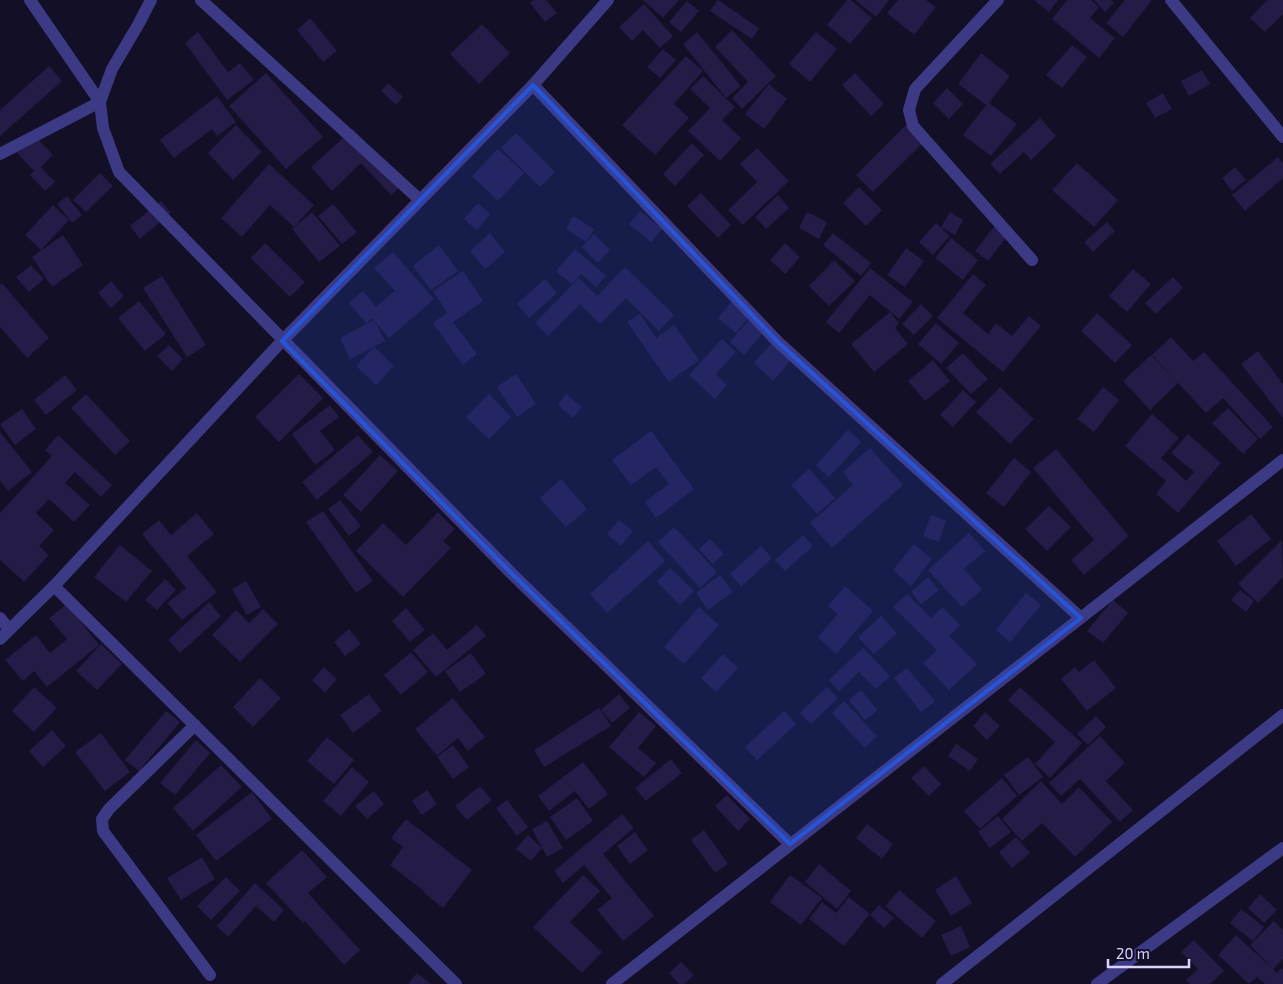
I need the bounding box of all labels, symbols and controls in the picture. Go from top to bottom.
scale bar [1108,936,1189,968]
text: 20 m [1116,944,1150,962]

